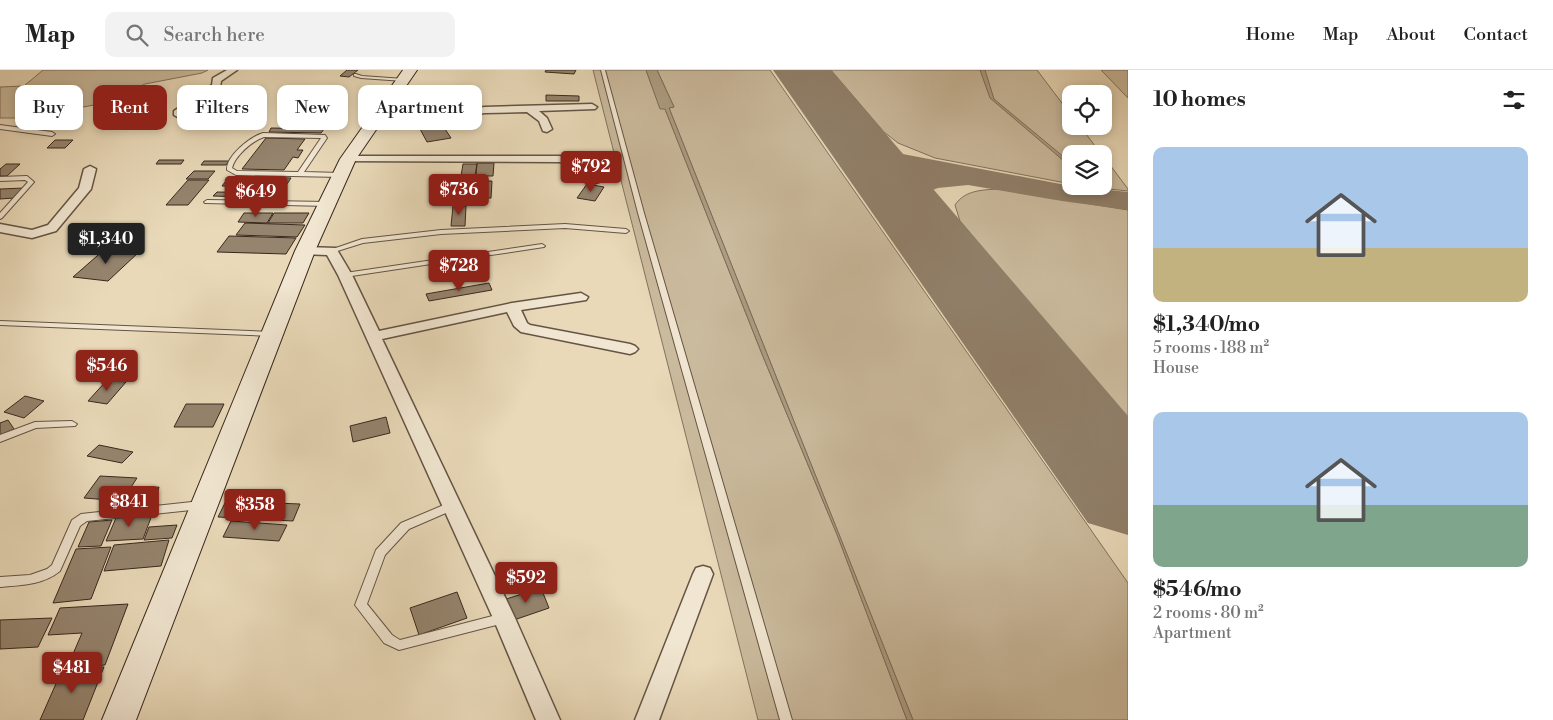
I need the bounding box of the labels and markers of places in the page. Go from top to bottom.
pin: $792 [561,150,621,193]
pin: $736 [429,174,489,216]
pin: $649 [226,176,286,218]
pin: $1,340 [65,222,147,265]
pin: $728 [429,250,489,292]
pin: $546 [77,350,137,392]
pin: $841 [99,486,159,528]
pin: $358 [225,488,285,531]
pin: $592 [496,562,556,604]
pin: $481 [42,652,102,694]

